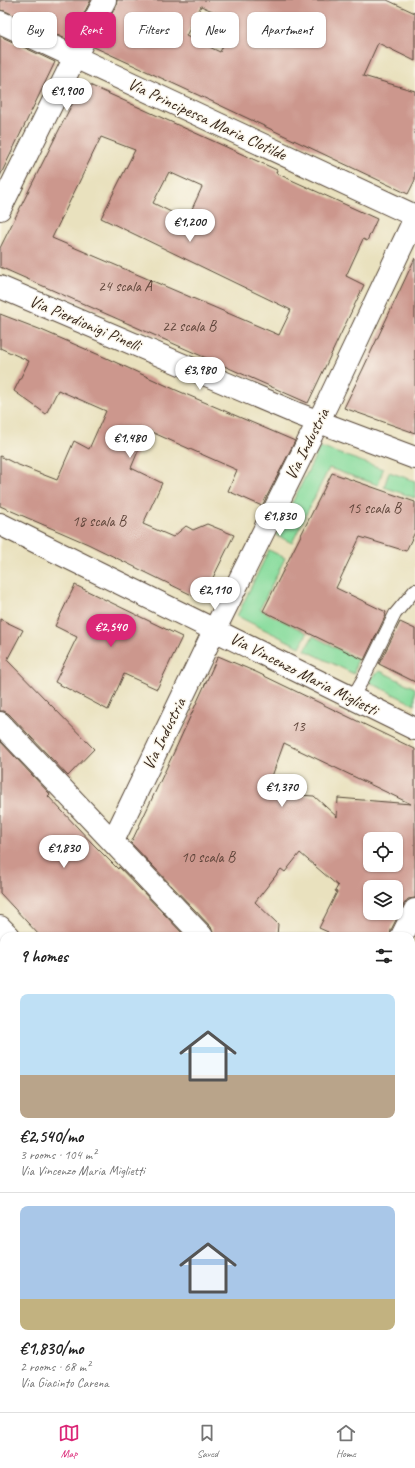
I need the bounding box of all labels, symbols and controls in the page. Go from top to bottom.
chip: Buy [12,12,57,48]
chip: Rent [65,12,116,48]
chip: Filters [124,12,183,48]
chip: New [191,12,239,48]
chip: Apartment [247,12,326,48]
street label: Via Principessa Maria Clotilde [125,73,291,166]
pin: €1,900 [34,78,100,112]
text: €1,900 [51,83,83,99]
pin: €1,200 [157,209,223,243]
text: €1,200 [174,214,206,230]
house number: 24 scala A [98,277,153,296]
street label: Via Pierdionigi Pinelli [26,290,145,357]
house number: 22 scala B [162,317,217,336]
pin: €3,980 [167,357,233,391]
text: €3,980 [184,362,216,378]
street label: Via Industria [280,404,334,483]
pin: €1,480 [97,425,163,459]
text: €1,480 [114,430,146,446]
house number: 15 scala B [347,499,402,518]
pin: €1,830 [247,503,313,537]
text: €1,830 [264,508,296,524]
house number: 18 scala B [72,512,127,531]
pin: €2,110 [182,577,248,611]
text: €2,110 [199,582,231,598]
pin: €2,540 [78,614,144,648]
text: €2,540 [95,619,127,635]
street label: Via Vincenzo Maria Miglietti [227,628,384,722]
street label: Via Industria [138,694,191,773]
house number: 13 [291,717,306,736]
pin: €1,370 [249,774,315,808]
text: €1,370 [266,779,298,795]
map controls [363,832,403,920]
button: locate [363,832,403,872]
pin: €1,830 [31,835,97,869]
text: €1,830 [48,840,80,856]
house number: 10 scala B [181,848,236,867]
button: layers [363,880,403,920]
icon: filters [373,945,395,967]
text: 9 homes [20,946,68,967]
icon: home [172,1020,244,1092]
text: €2,540/mo [20,1126,83,1147]
text: 3 rooms · 104 m² [20,1147,96,1163]
text: Via Vincenzo Maria Miglietti [20,1163,145,1179]
icon: home [172,1232,244,1304]
text: €1,830/mo [20,1338,83,1359]
text: 2 rooms · 68 m² [20,1359,90,1375]
text: Via Giacinto Carena [20,1375,109,1391]
tab: Map [58,1422,80,1460]
tab: Saved [196,1422,218,1460]
tab: Home [335,1422,357,1460]

